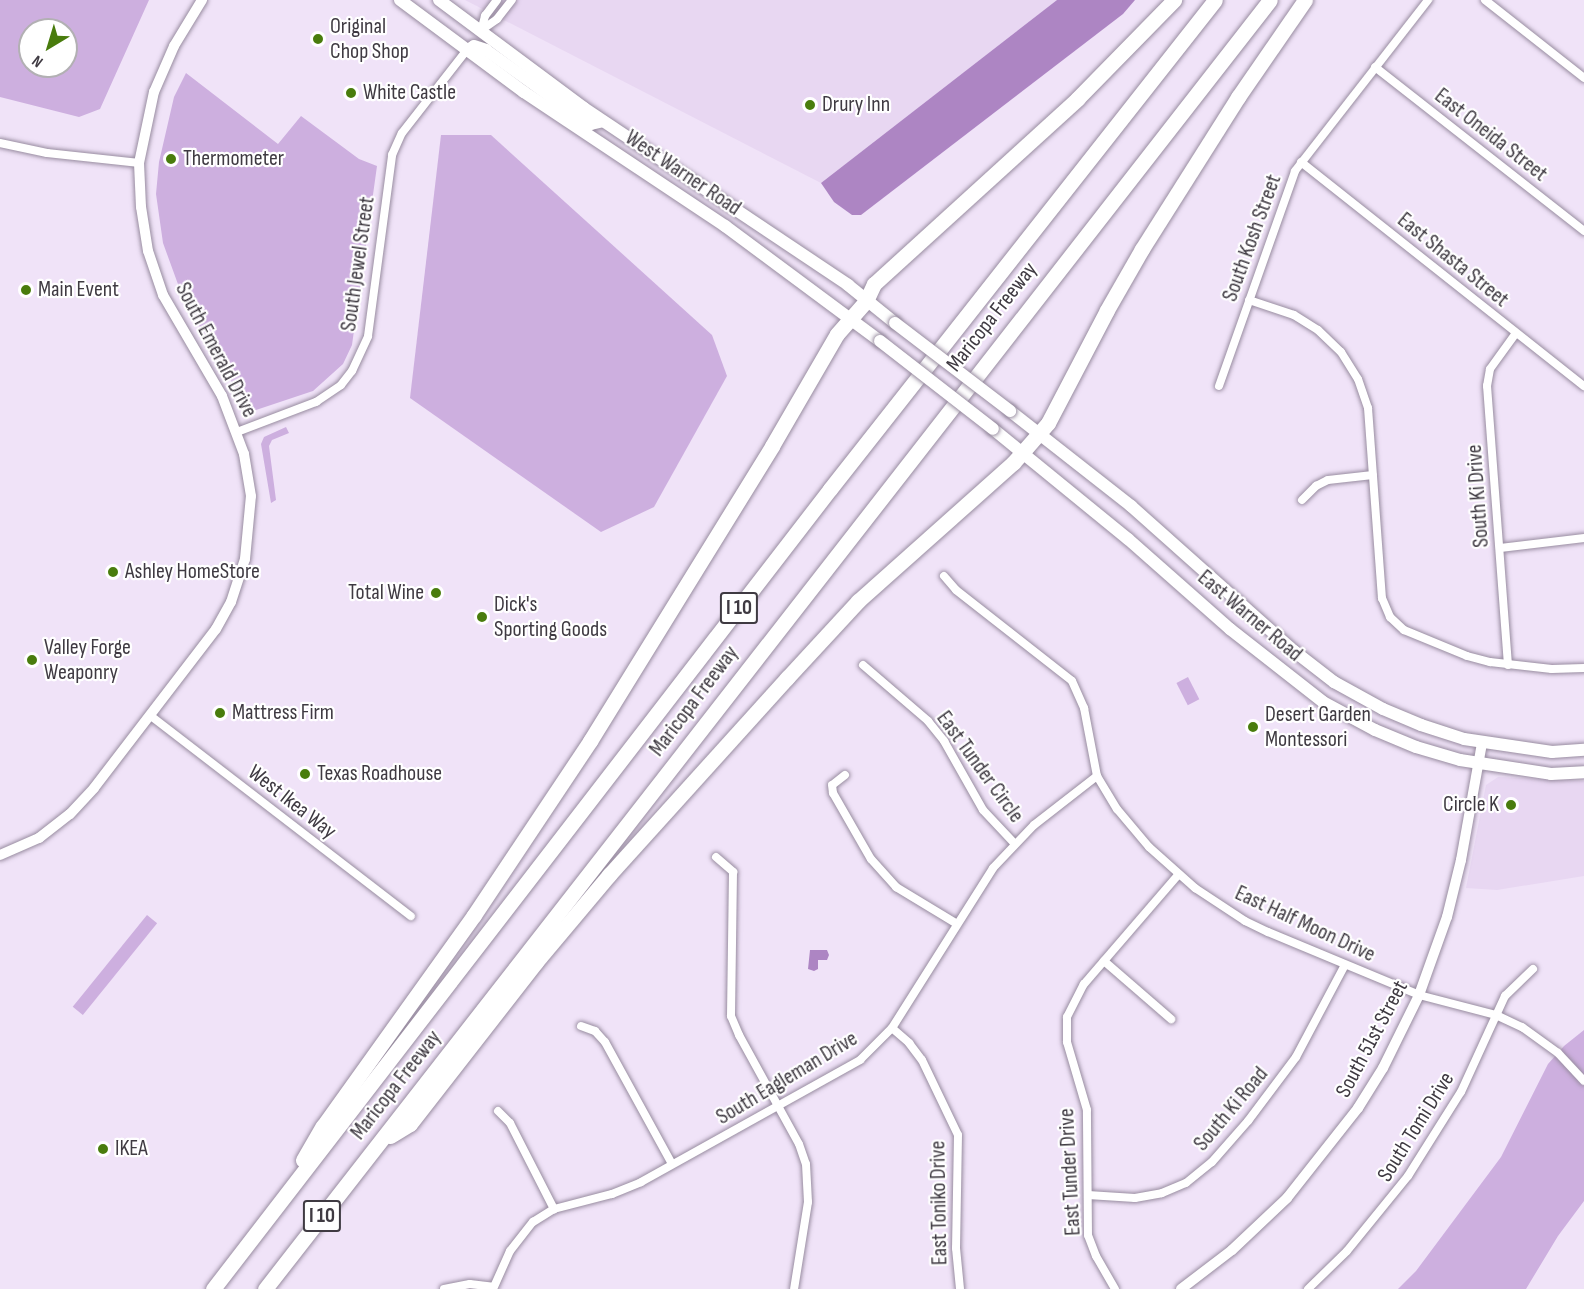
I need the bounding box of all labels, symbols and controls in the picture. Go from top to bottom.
place label: Original Chop Shop [330,13,409,64]
north arrow [18,18,78,78]
marker: Original Chop Shop [311,32,325,46]
text: N [29,51,47,71]
place label: White Castle [363,80,456,106]
street label: East Oneida Street [1429,83,1553,187]
marker: White Castle [344,86,358,100]
place label: Drury Inn [822,92,890,118]
marker: Drury Inn [803,98,817,112]
street label: West Warner Road [620,125,746,221]
place label: Thermometer [183,146,284,172]
marker: Thermometer [164,152,178,166]
street label: South Kosh Street [1217,171,1287,305]
street label: South Jewel Street [335,195,381,333]
street label: East Shasta Street [1392,207,1514,313]
street label: Maricopa Freeway [941,257,1043,377]
place label: Main Event [38,277,119,303]
street label: South Emerald Drive [169,278,263,422]
marker: Main Event [19,283,33,297]
street label: South Ki Drive [1461,444,1495,548]
place label: Ashley HomeStore [125,559,260,585]
marker: Ashley HomeStore [106,565,120,579]
street label: East Warner Road [1192,565,1308,667]
place label: Total Wine [348,580,424,606]
marker: Total Wine [429,586,443,600]
road number: I 10 [720,590,758,626]
place label: Dick's Sporting Goods [494,591,607,642]
marker: Dick's Sporting Goods [475,610,489,624]
place label: Valley Forge Weaponry [44,634,131,686]
street label: Maricopa Freeway [644,641,744,761]
marker: Valley Forge Weaponry [25,653,39,667]
place label: Mattress Firm [232,700,334,726]
place label: Desert Garden Montessori [1265,701,1371,752]
marker: Mattress Firm [213,706,227,720]
street label: East Tunder Circle [931,706,1029,828]
marker: Desert Garden Montessori [1246,720,1260,734]
street label: West Ikea Way [243,759,341,845]
place label: Texas Roadhouse [317,761,442,787]
marker: Texas Roadhouse [298,767,312,781]
place label: Circle K [1443,792,1499,818]
marker: Circle K [1504,798,1518,812]
street label: East Half Moon Drive [1231,880,1379,968]
street label: South 51st Street [1330,976,1414,1102]
street label: Maricopa Freeway [345,1025,447,1145]
street label: South Eagleman Drive [712,1025,862,1131]
street label: South Ki Road [1188,1062,1274,1156]
street label: South Tomi Drive [1372,1067,1460,1187]
street label: East Tunder Drive [1053,1108,1087,1236]
place label: IKEA [115,1136,148,1162]
street label: East Toniko Drive [925,1141,953,1265]
marker: IKEA [96,1142,110,1156]
road number: I 10 [302,1198,342,1234]

